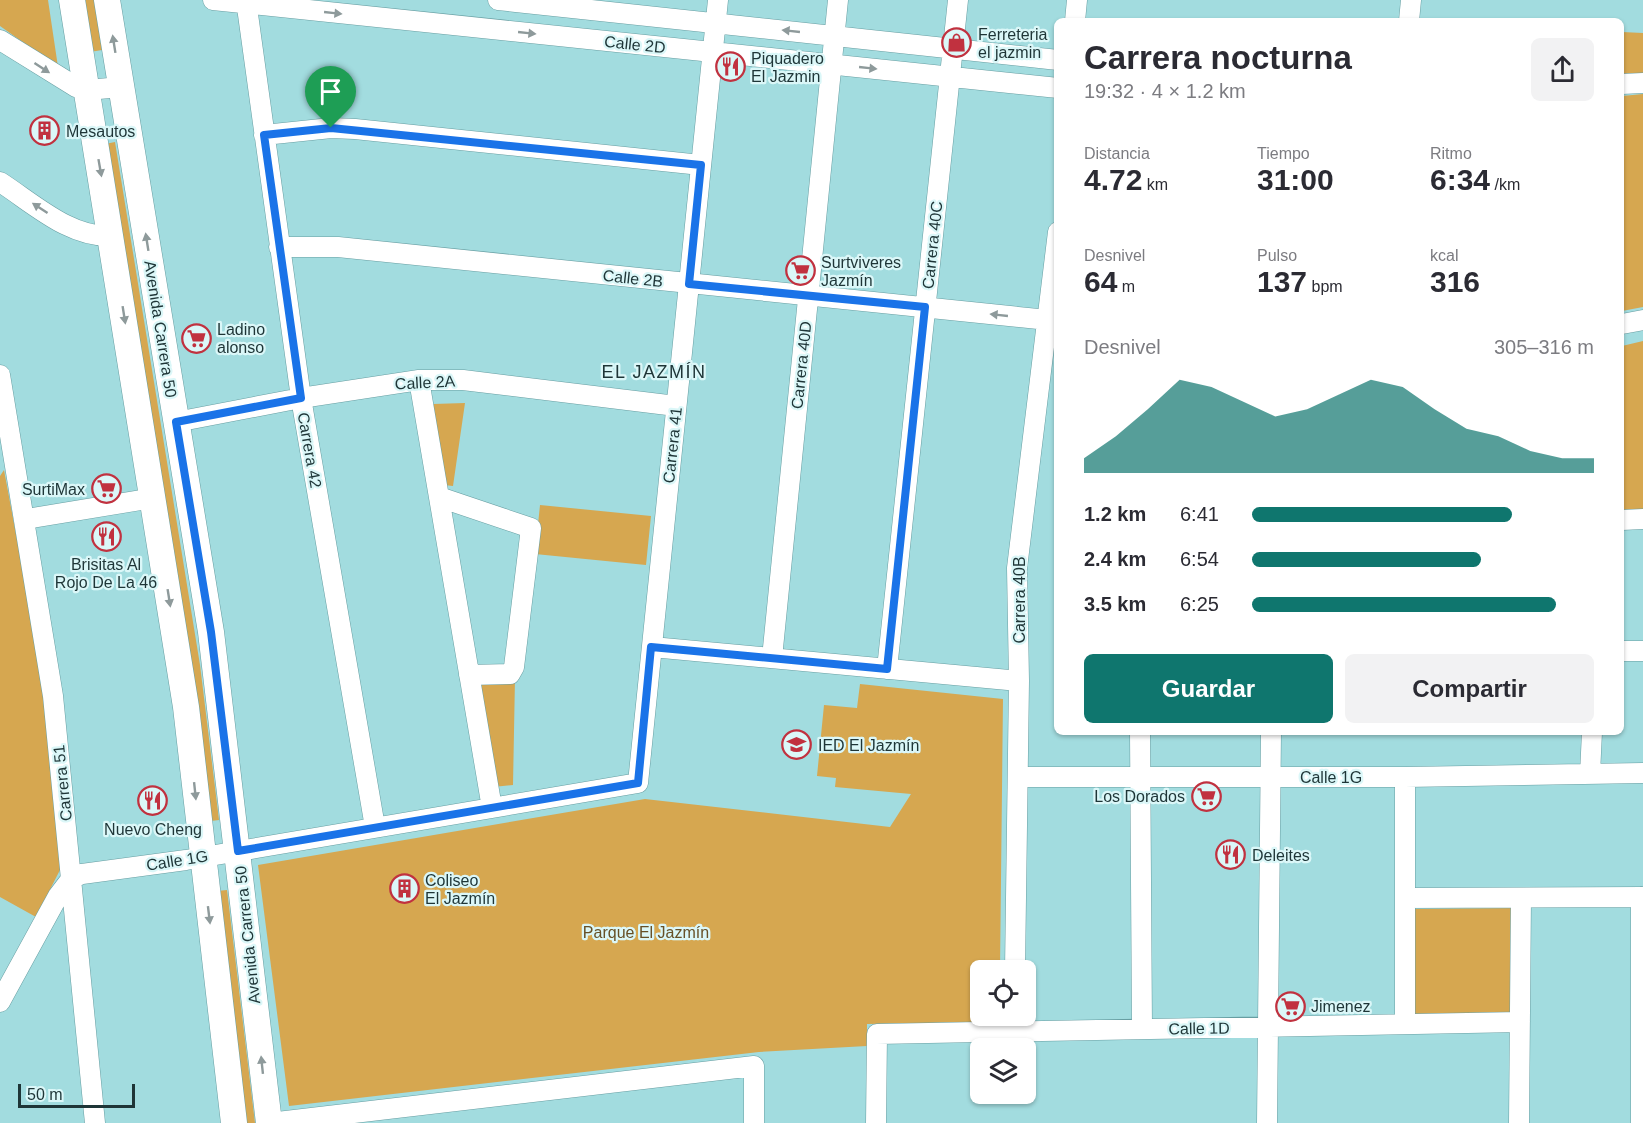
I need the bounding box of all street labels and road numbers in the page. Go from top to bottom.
street label: Calle 2D [604,33,666,56]
street label: Carrera 40C [919,200,946,290]
street label: Avenida Carrera 50 [141,259,180,399]
street label: Calle 2B [602,267,664,290]
street label: Carrera 40D [788,320,815,410]
street label: Calle 2A [394,372,456,393]
street label: Carrera 41 [660,406,685,484]
street label: Carrera 42 [294,411,325,489]
street label: Carrera 40B [1011,556,1028,644]
street label: Carrera 51 [50,744,75,822]
street label: Calle 1G [1300,769,1362,786]
street label: Calle 1G [145,847,209,874]
street label: Avenida Carrera 50 [232,865,263,1005]
street label: Calle 1D [1168,1019,1230,1038]

